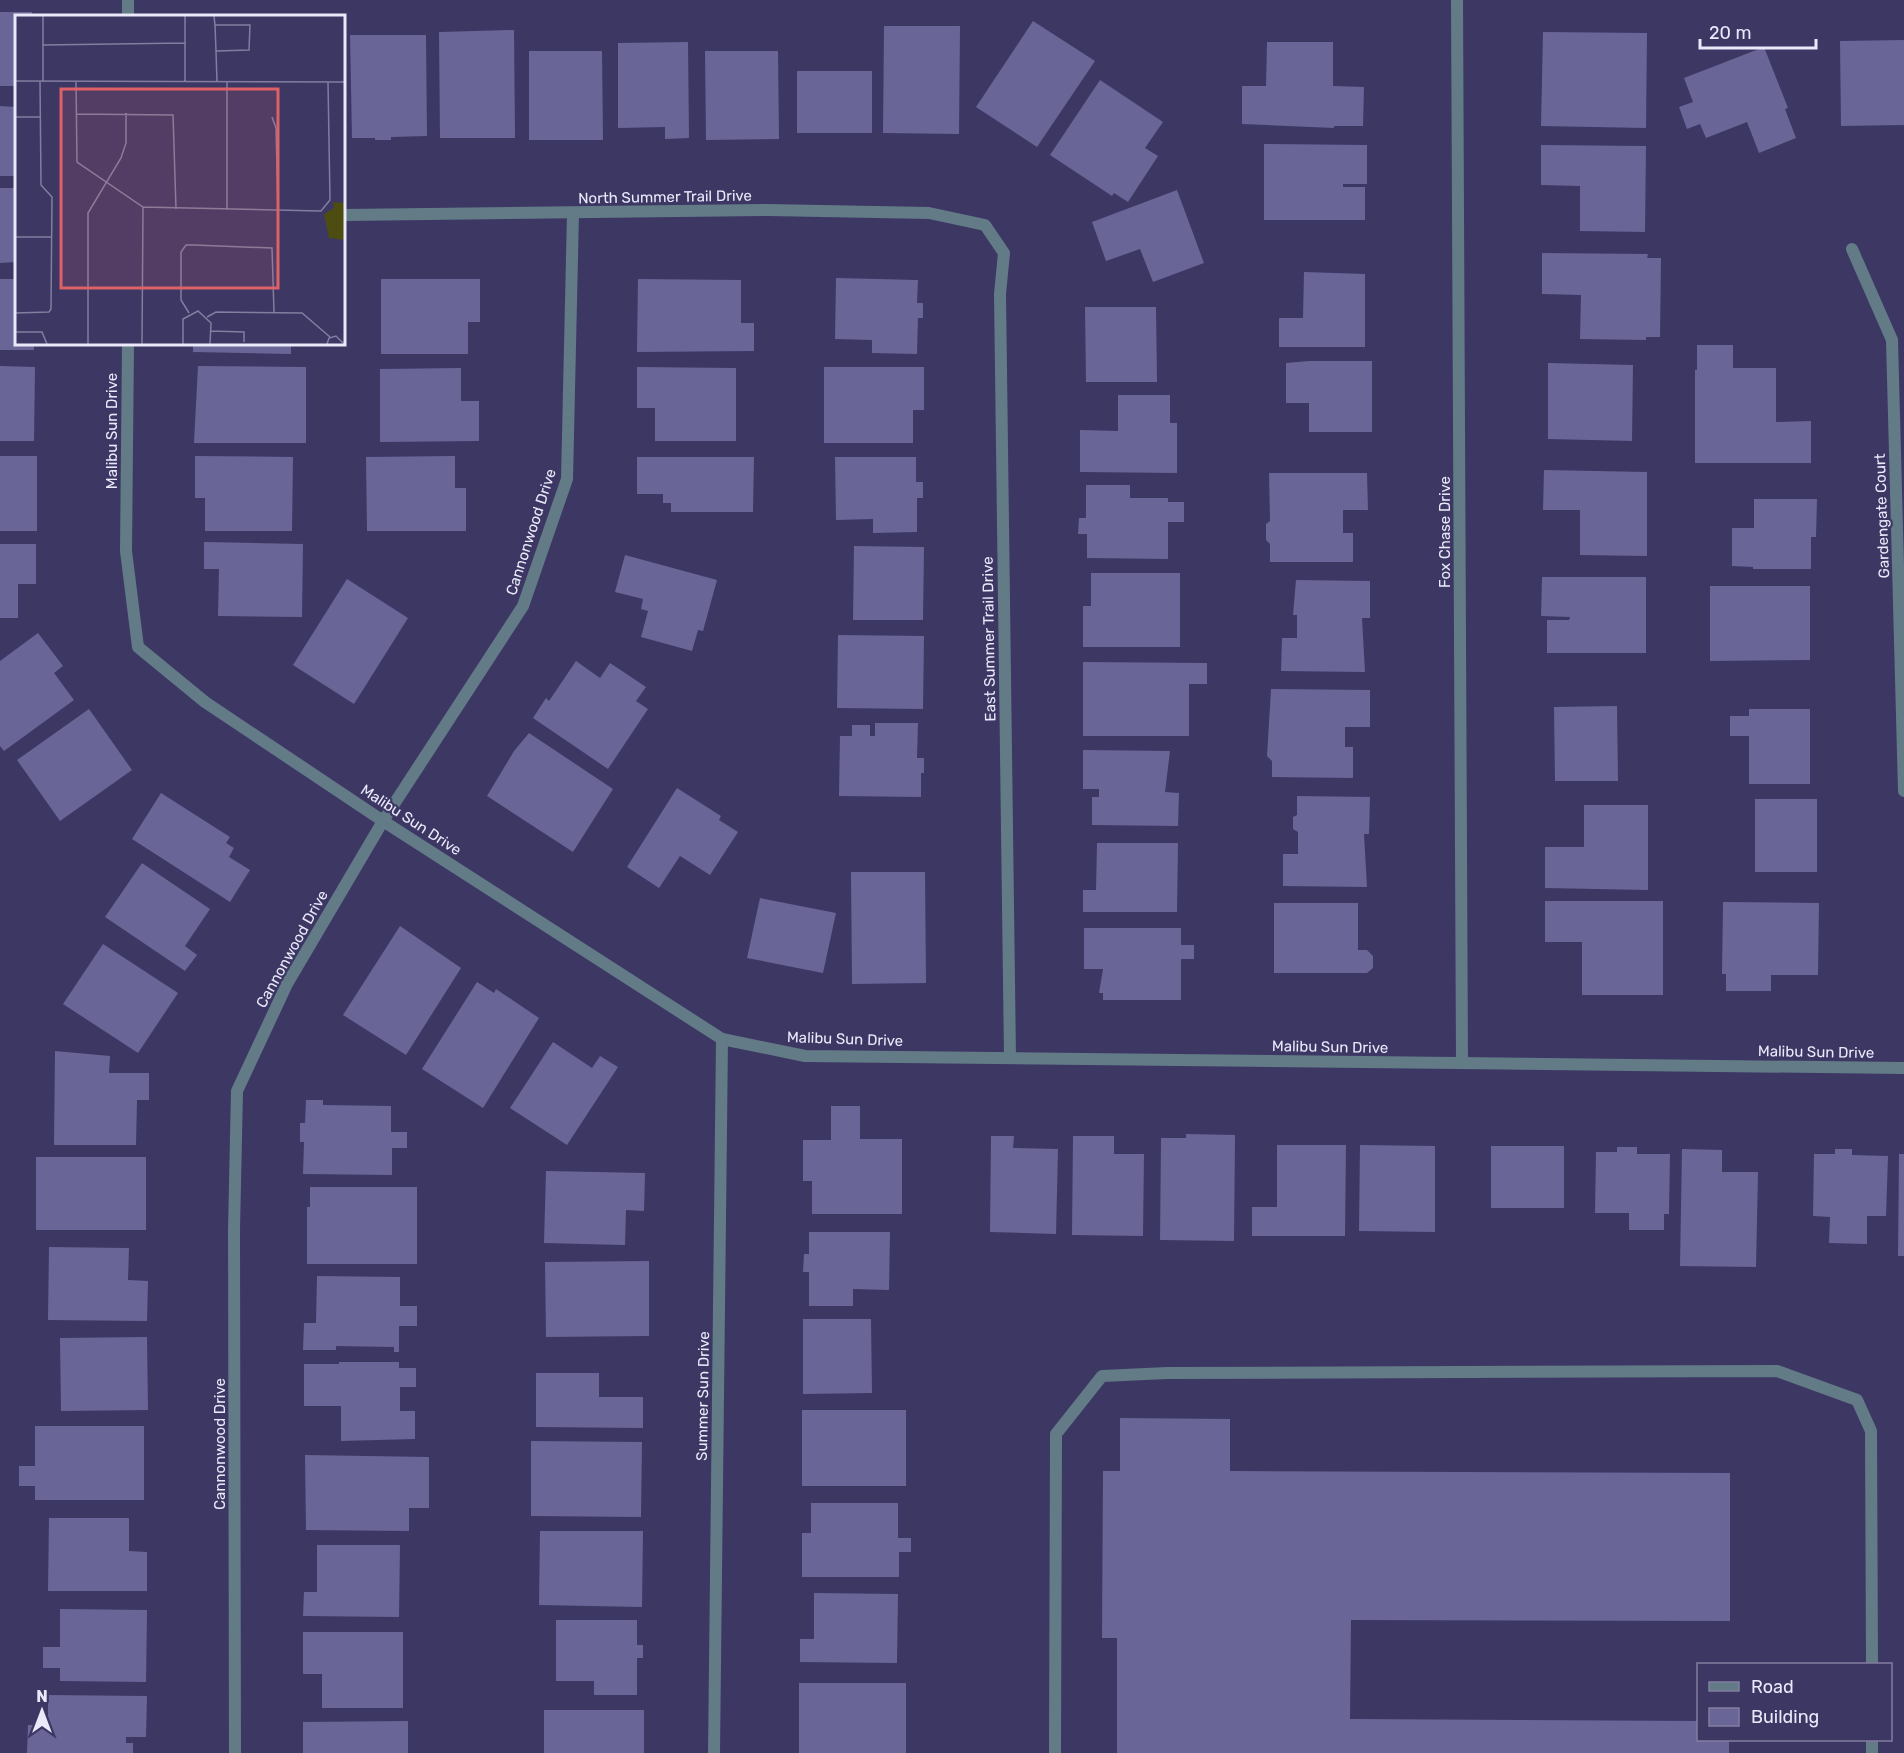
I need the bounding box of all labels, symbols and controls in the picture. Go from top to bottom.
scale bar [1700,12,1816,50]
inset map [15,15,345,345]
text: 20 m [1709,22,1751,44]
street label: North Summer Trail Drive [578,186,752,208]
street label: Malibu Sun Drive [103,373,121,489]
street label: Gardengate Court [1871,453,1893,579]
street label: Cannonwood Drive [502,467,560,597]
street label: Fox Chase Drive [1436,476,1454,588]
street label: East Summer Trail Drive [979,556,999,722]
street label: Malibu Sun Drive [357,781,465,859]
street label: Cannonwood Drive [252,887,332,1011]
street label: Malibu Sun Drive [787,1028,903,1050]
street label: Malibu Sun Drive [1272,1037,1388,1057]
street label: Malibu Sun Drive [1758,1042,1874,1062]
street label: Summer Sun Drive [693,1331,713,1461]
street label: Cannonwood Drive [211,1378,229,1510]
legend [1697,1663,1892,1741]
text: Road [1751,1676,1794,1698]
north arrow [12,1681,72,1741]
text: N [36,1687,48,1706]
text: Building [1751,1706,1819,1728]

